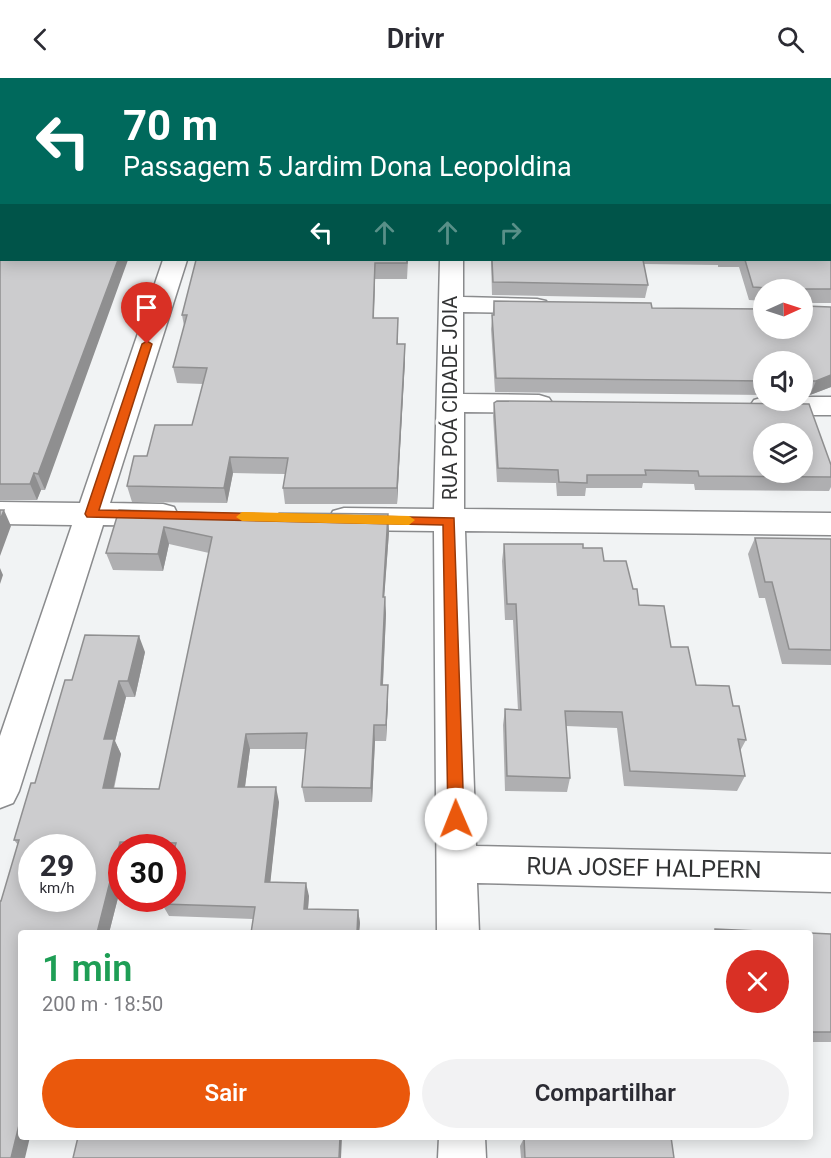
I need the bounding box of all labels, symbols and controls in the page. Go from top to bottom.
icon: back [24,23,57,56]
text: Drivr [387,23,444,55]
icon: search [774,23,807,56]
text: 70 m [123,101,218,150]
icon: left [24,102,102,180]
text: Passagem 5 Jardim Dona Leopoldina [123,151,572,183]
icon: left [305,216,338,249]
icon: ahead [368,216,401,249]
icon: ahead [431,216,464,249]
icon: right [494,216,527,249]
north arrow [753,279,813,339]
map controls [753,279,813,483]
pin [121,282,172,344]
icon: arrive [130,291,163,324]
street label: RUA POÁ CIDADE JOIA [438,296,462,500]
button: sound [753,351,813,411]
button: layers [753,423,813,483]
position arrow [424,787,488,851]
speed limit sign: 30 [108,834,186,912]
text: 29 [40,848,74,883]
street label: RUA JOSEF HALPERN [526,852,762,884]
text: km/h [39,879,75,897]
text: 1 min [42,948,132,990]
button: close [726,950,789,1013]
text: 200 m · 18:50 [42,992,163,1016]
button: Sair [42,1059,410,1128]
button: Compartilhar [422,1059,789,1128]

